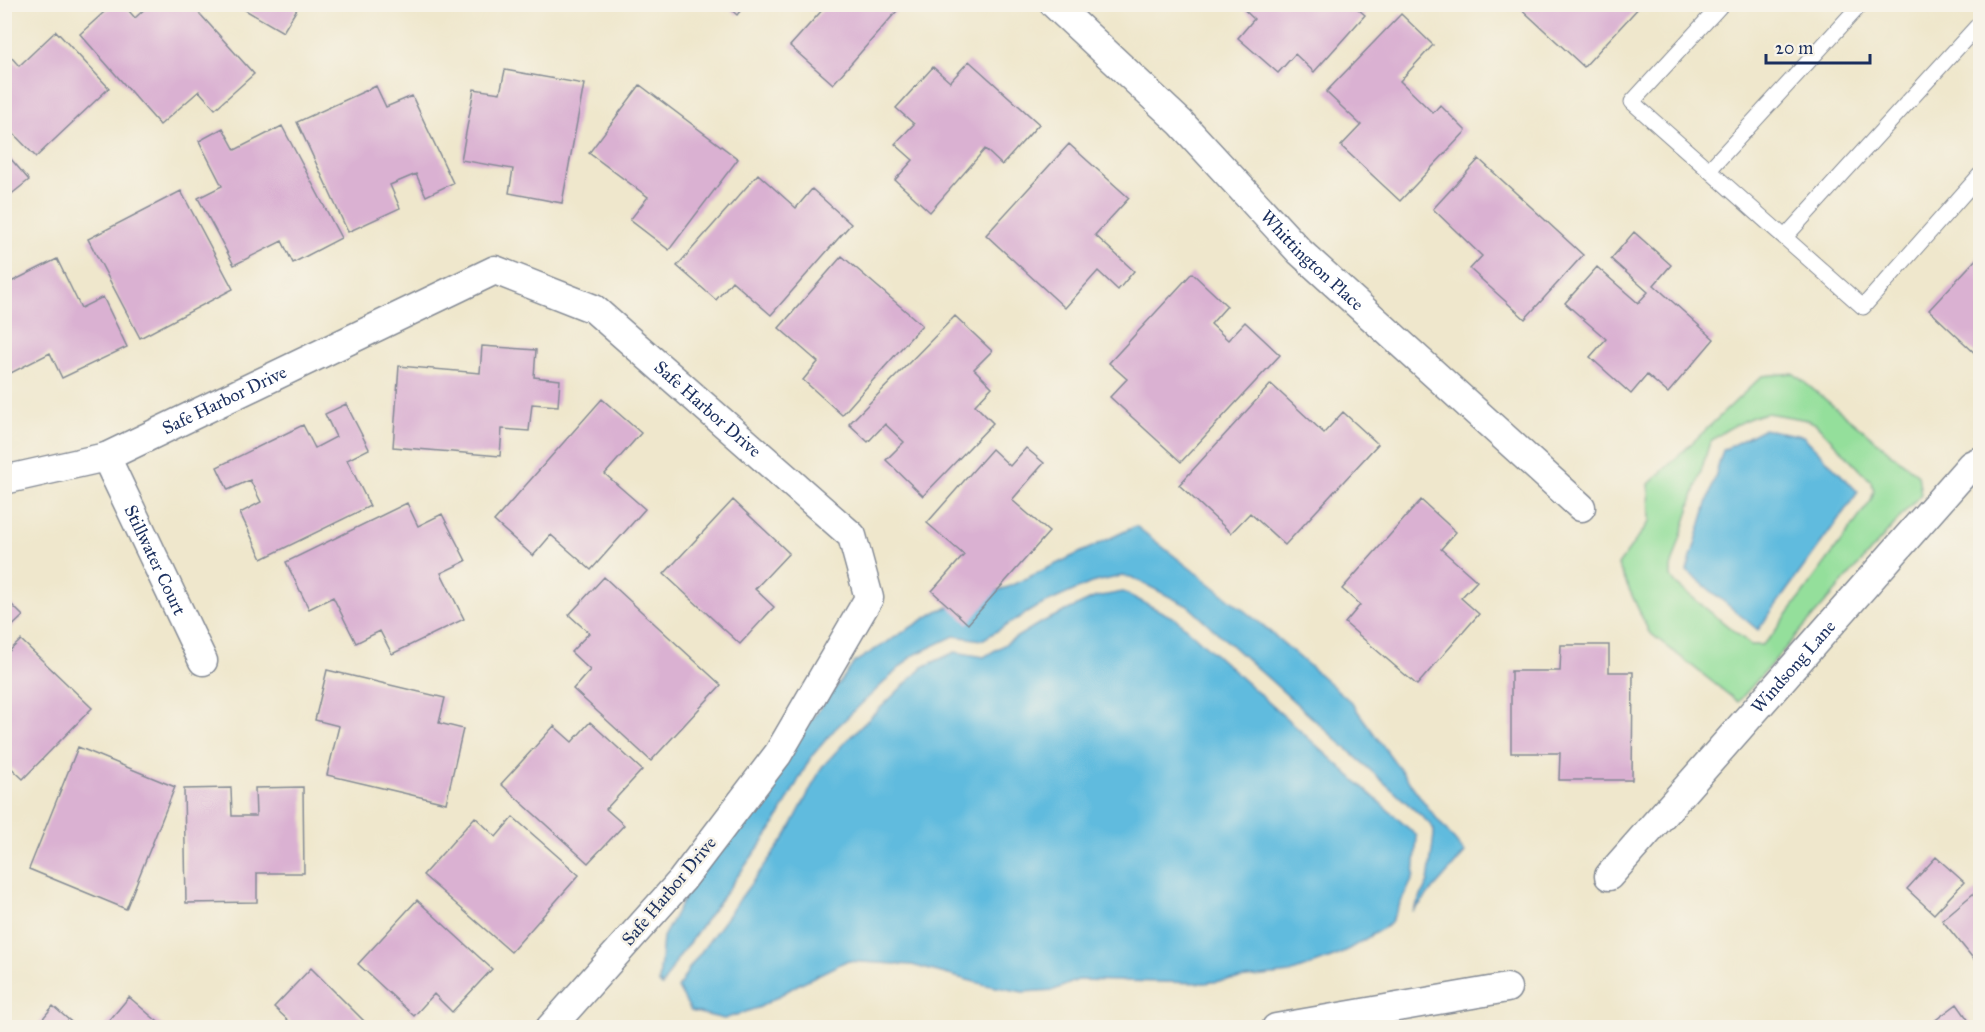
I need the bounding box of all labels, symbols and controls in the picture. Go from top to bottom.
scale bar [1766,27,1870,65]
text: 20 m [1775,37,1813,59]
street label: Whittington Place [1256,206,1368,315]
street label: Safe Harbor Drive [650,356,766,462]
street label: Safe Harbor Drive [159,361,290,439]
street label: Stillwater Court [119,501,191,619]
street label: Windsong Lane [1747,616,1840,718]
street label: Safe Harbor Drive [617,832,721,950]

